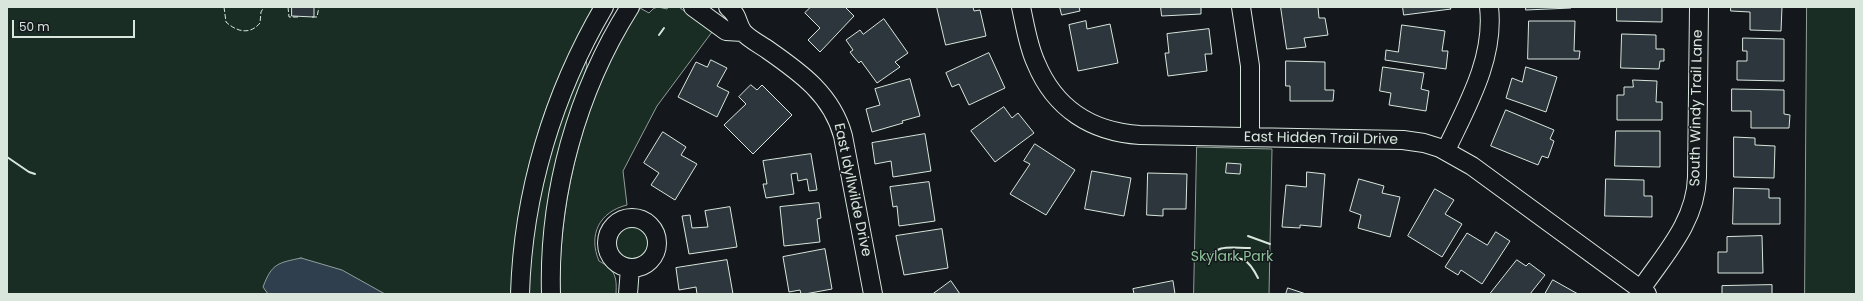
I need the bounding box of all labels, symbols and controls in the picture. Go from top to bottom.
scale bar [14,12,137,38]
text: 50 m [19,18,50,35]
street label: South Windy Trail Lane [1687,29,1707,187]
street label: East Idyllwilde Drive [830,122,874,258]
street label: East Hidden Trail Drive [1244,129,1398,149]
park label: Skylark Park [1191,249,1273,265]

